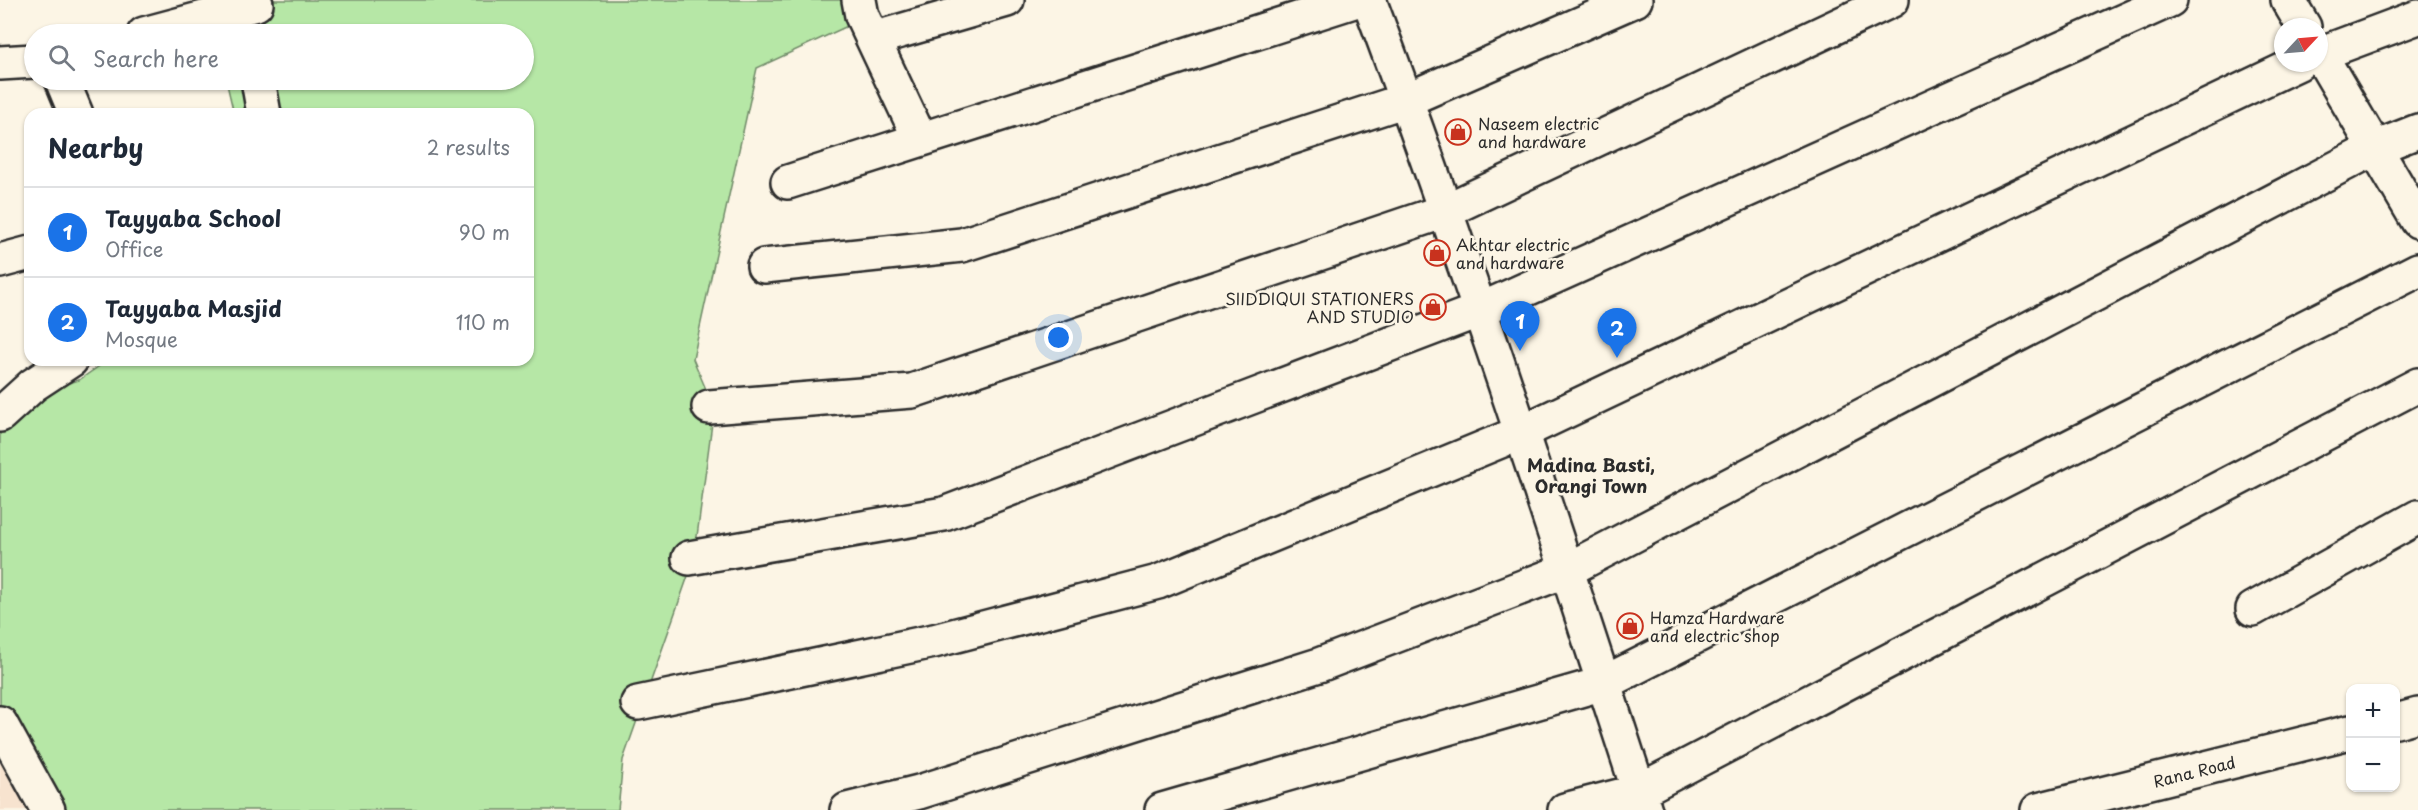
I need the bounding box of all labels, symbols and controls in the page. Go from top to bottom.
north arrow [2274,18,2328,72]
search box [24,24,534,90]
icon: search [45,41,78,74]
text: Search here [93,41,219,74]
place label: Naseem electric and hardware [1478,111,1599,153]
shop icon: Naseem electric and hardware [1443,117,1473,147]
text: Nearby [48,128,143,167]
text: 2 results [427,132,510,162]
text: Tayyaba School [105,201,281,234]
text: 1 [63,217,72,247]
text: 90 m [459,217,510,247]
place label: Akhtar electric and hardware [1456,232,1570,274]
text: Office [105,234,163,264]
shop icon: Akhtar electric and hardware [1422,238,1452,268]
place label: SIIDDIQUI STATIONERS AND STUDIO [1225,286,1414,328]
text: Tayyaba Masjid [105,291,282,324]
shop icon: SIIDDIQUI STATIONERS AND STUDIO [1418,292,1448,322]
pin: 1 [1500,302,1540,351]
text: 2 [60,307,75,337]
text: 110 m [456,307,510,337]
pin: 2 [1598,308,1636,358]
your location [1044,323,1073,352]
text: Mosque [105,324,178,354]
district label: Madina Basti, Orangi Town [1527,451,1655,499]
place label: Hamza Hardware and electric shop [1650,605,1785,647]
shop icon: Hamza Hardware and electric shop [1615,611,1645,641]
map controls [2346,684,2400,792]
button: + [2346,684,2400,738]
button: − [2346,738,2400,792]
street label: Rana Road [2150,749,2238,793]

